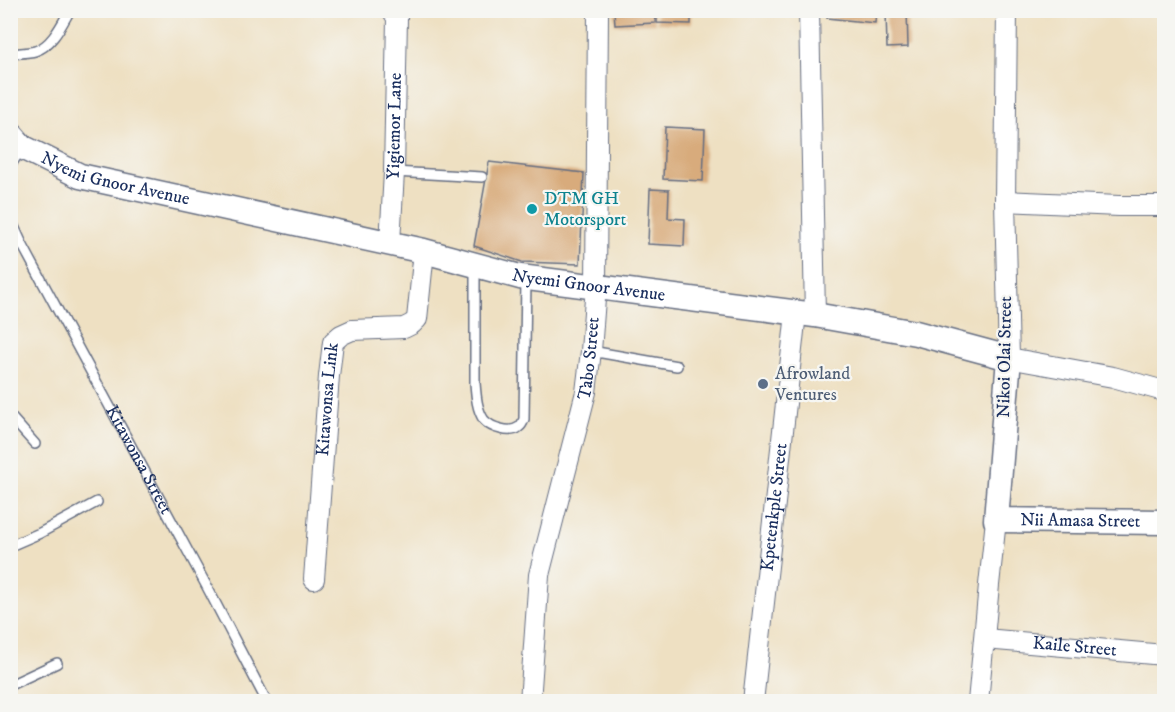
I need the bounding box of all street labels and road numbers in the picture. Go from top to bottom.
street label: Yigiemor Lane [383,72,407,180]
street label: Nyemi Gnoor Avenue [37,147,192,211]
street label: Nyemi Gnoor Avenue [509,264,667,307]
street label: Nikoi Olai Street [993,296,1017,418]
street label: Tabo Street [573,316,605,402]
street label: Kitawonsa Link [312,342,344,457]
street label: Kitawonsa Street [100,402,177,518]
street label: Kpetenkple Street [757,442,793,572]
street label: Nii Amasa Street [1020,509,1141,533]
street label: Kaile Street [1032,632,1118,662]

